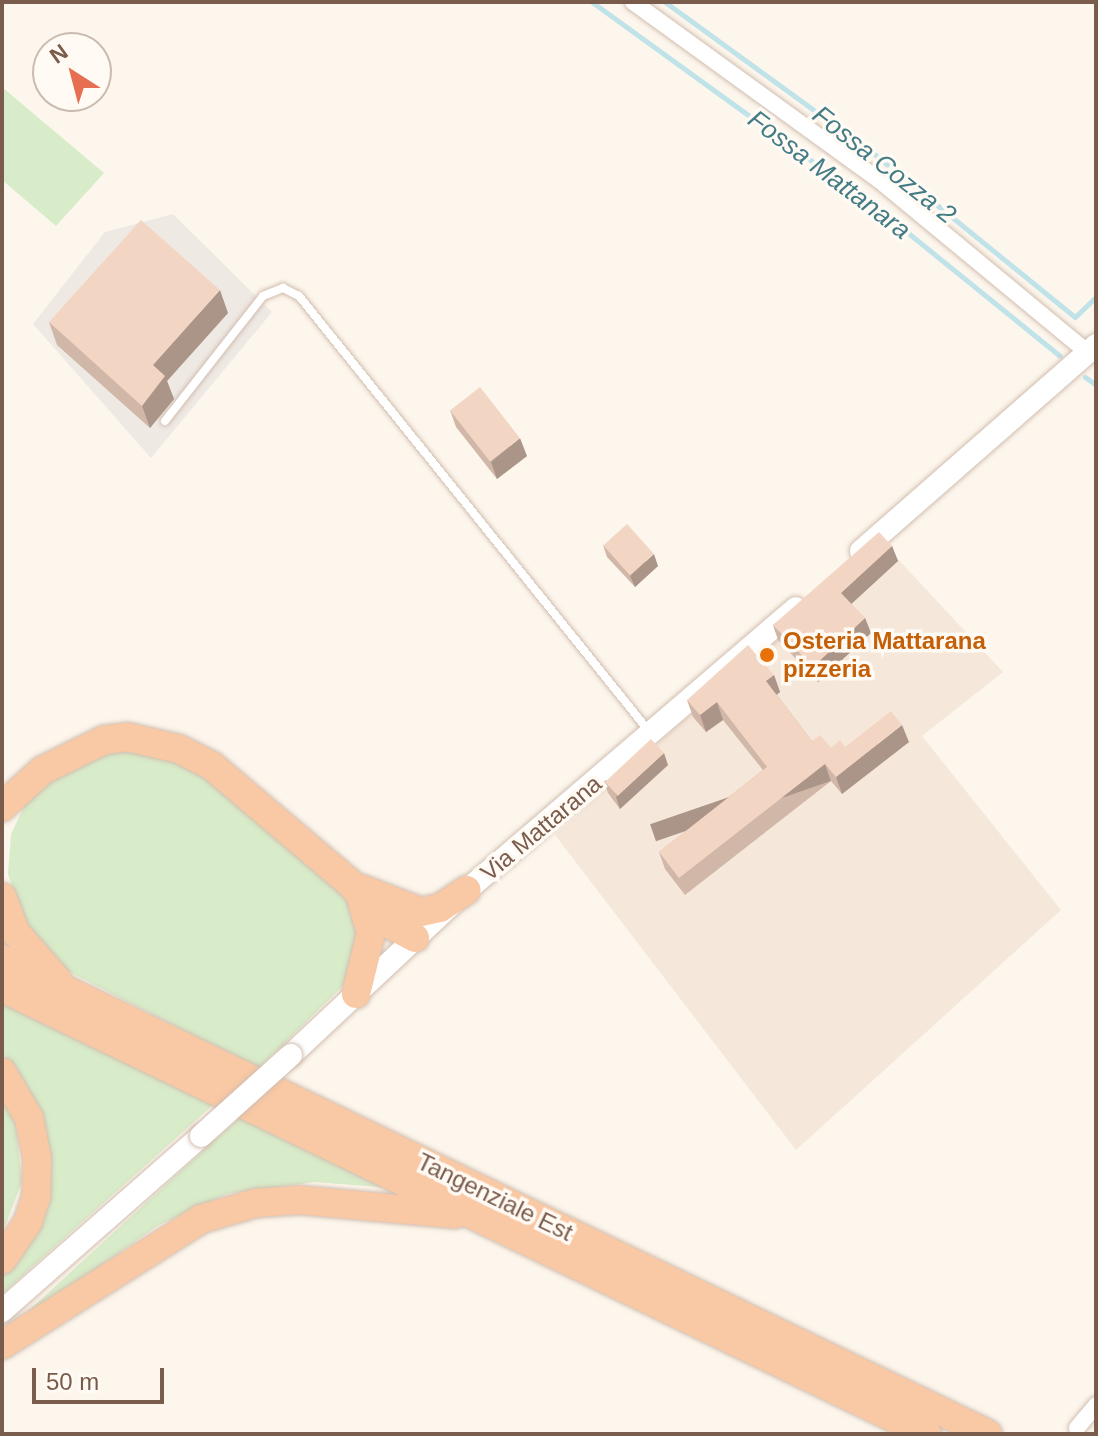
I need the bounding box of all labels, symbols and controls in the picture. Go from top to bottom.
north arrow [32,32,112,112]
text: N [45,39,73,69]
water label: Fossa Cozza 2 [806,99,962,231]
water label: Fossa Mattanara [742,104,916,246]
place label: Osteria Mattarana pizzeria [783,627,986,683]
marker: Osteria Mattarana pizzeria [758,646,776,664]
street label: Via Mattarana [475,769,607,887]
street label: Tangenziale Est [413,1147,577,1247]
scale bar [36,1352,168,1402]
text: 50 m [46,1368,99,1395]

